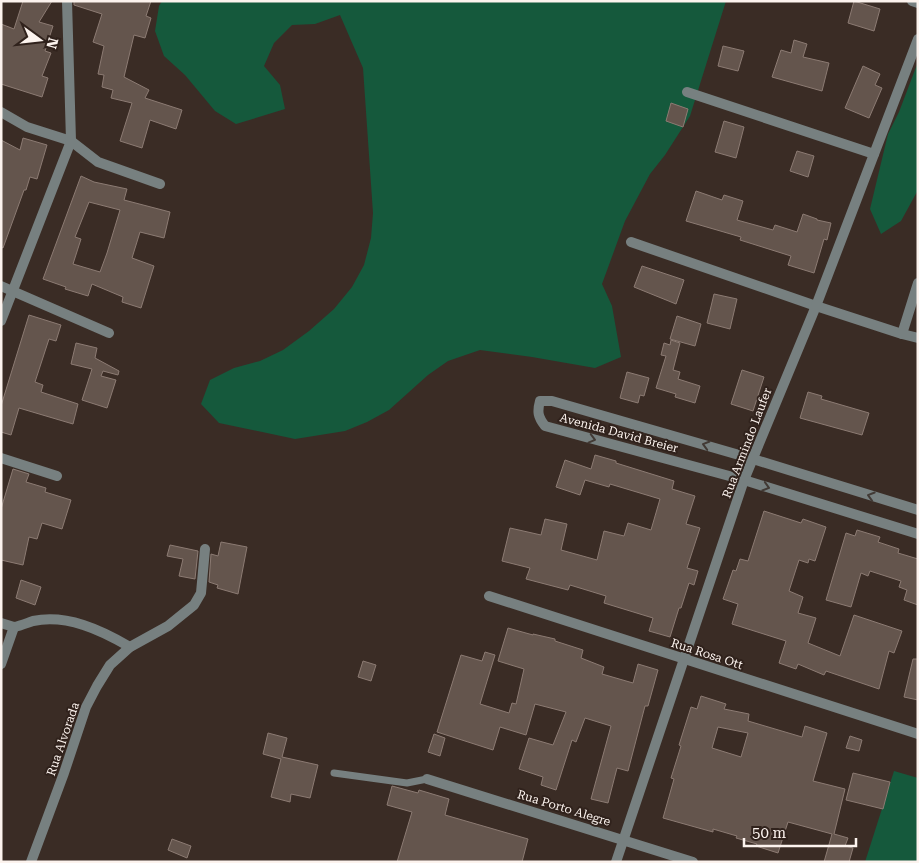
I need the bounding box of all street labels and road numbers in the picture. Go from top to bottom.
street label: Rua Armindo Laufer [720,386,774,500]
street label: Avenida David Breier [558,410,680,456]
street label: Rua Rosa Ott [669,636,745,672]
street label: Rua Alvorada [44,700,82,778]
street label: Rua Porto Alegre [516,787,613,829]

